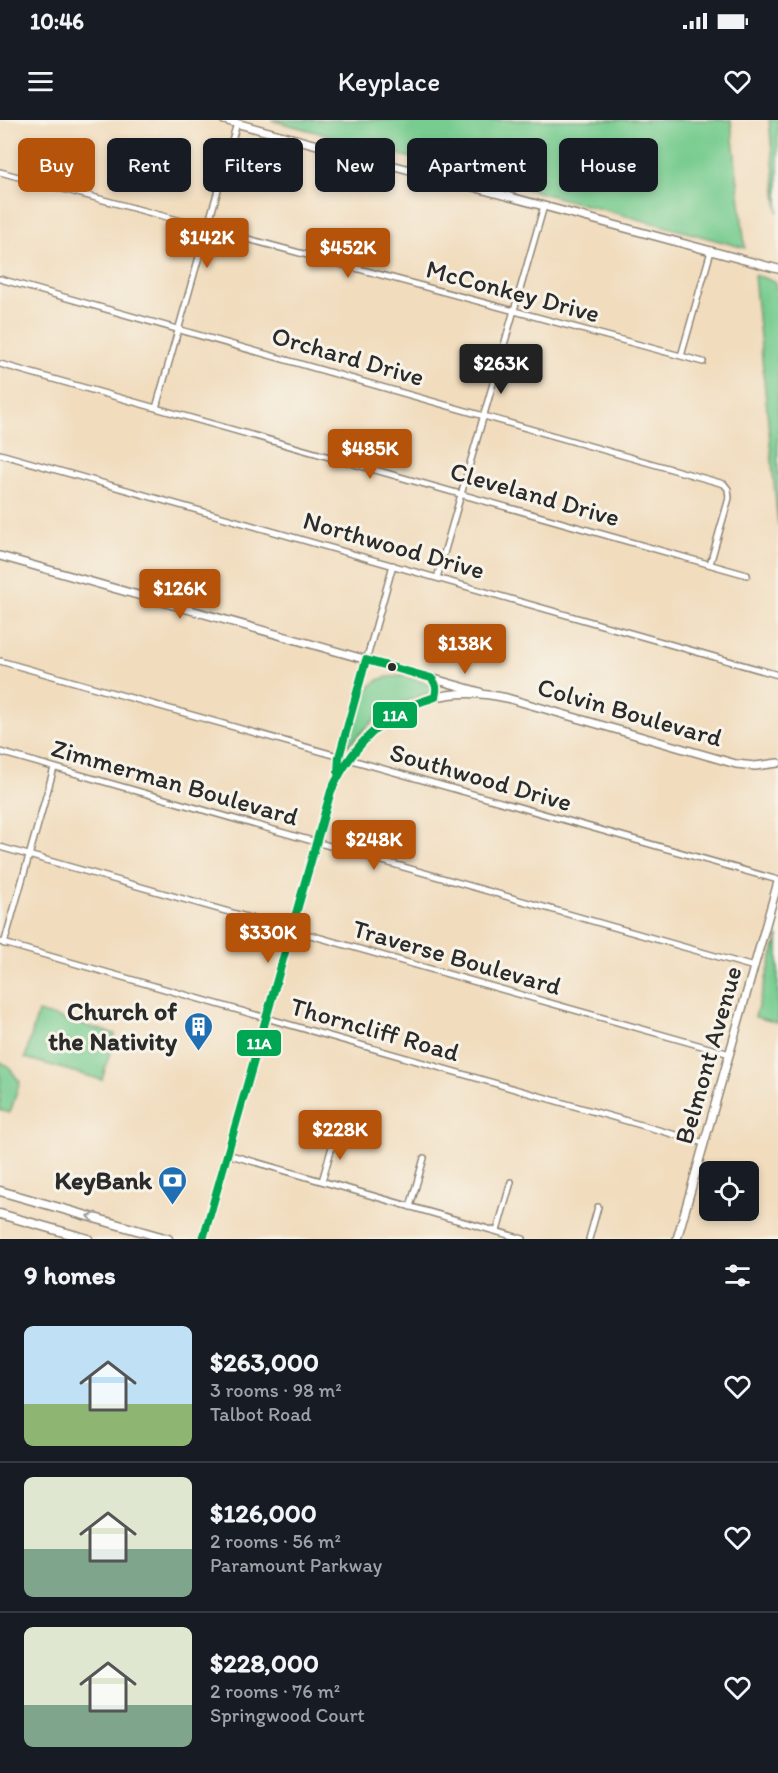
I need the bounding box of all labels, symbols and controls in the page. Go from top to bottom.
text: 10:46 [30,8,84,35]
icon: menu [24,65,57,98]
text: Keyplace [338,65,440,98]
icon: heart [721,65,754,98]
chip: Buy [18,138,95,192]
chip: Rent [107,138,191,192]
chip: Filters [203,138,303,192]
chip: New [315,138,395,192]
chip: Apartment [407,138,547,192]
chip: House [559,138,658,192]
pin: $142K [165,218,249,269]
text: $142K [180,225,234,249]
pin: $452K [306,228,390,279]
text: $452K [320,235,376,259]
street label: McConkey Drive [423,252,603,330]
street label: Orchard Drive [268,319,428,393]
pin: $263K [459,344,543,395]
text: $263K [474,351,528,375]
pin: $485K [328,429,412,480]
text: $485K [342,436,398,460]
street label: Cleveland Drive [447,455,623,533]
street label: Northwood Drive [300,504,488,586]
pin: $126K [138,569,222,620]
text: $126K [153,576,207,600]
pin: $138K [423,624,507,675]
text: $138K [438,631,492,655]
unlabelled marker [386,661,398,673]
street label: Colvin Boulevard [534,670,727,754]
line badge: 11A [372,701,418,729]
text: 11A [382,706,408,725]
street label: Zimmerman Boulevard [48,731,302,833]
street label: Southwood Drive [386,736,576,818]
pin: $248K [332,820,416,871]
text: $248K [346,827,402,851]
street label: Traverse Boulevard [349,912,565,1002]
pin: $330K [226,913,310,964]
text: $330K [239,920,297,944]
street label: Belmont Avenue [667,962,749,1148]
street label: Thorncliff Road [287,990,464,1069]
place label: Church of the Nativity [48,995,178,1057]
building icon: Church of the Nativity [182,1010,214,1052]
line badge: 11A [236,1029,282,1057]
text: 11A [246,1034,272,1053]
pin: $228K [298,1110,382,1161]
text: $228K [313,1117,367,1141]
map controls [699,1161,759,1221]
button: locate [699,1161,759,1221]
place label: KeyBank [54,1164,153,1196]
bank icon: KeyBank [157,1164,189,1206]
one-way arrow [87,1212,97,1224]
text: 9 homes [24,1259,116,1291]
icon: filters [721,1259,754,1292]
text: $263,000 [210,1346,319,1378]
icon: home [72,1350,144,1422]
icon: heart [721,1370,754,1403]
text: 3 rooms · 98 m² [210,1378,342,1402]
text: Talbot Road [210,1402,312,1426]
text: $126,000 [210,1497,317,1529]
icon: home [72,1501,144,1573]
icon: heart [721,1521,754,1554]
text: 2 rooms · 56 m² [210,1529,341,1553]
text: Paramount Parkway [210,1553,382,1577]
text: $228,000 [210,1647,319,1679]
icon: home [72,1651,144,1723]
icon: heart [721,1671,754,1704]
text: 2 rooms · 76 m² [210,1679,340,1703]
text: Springwood Court [210,1703,365,1727]

